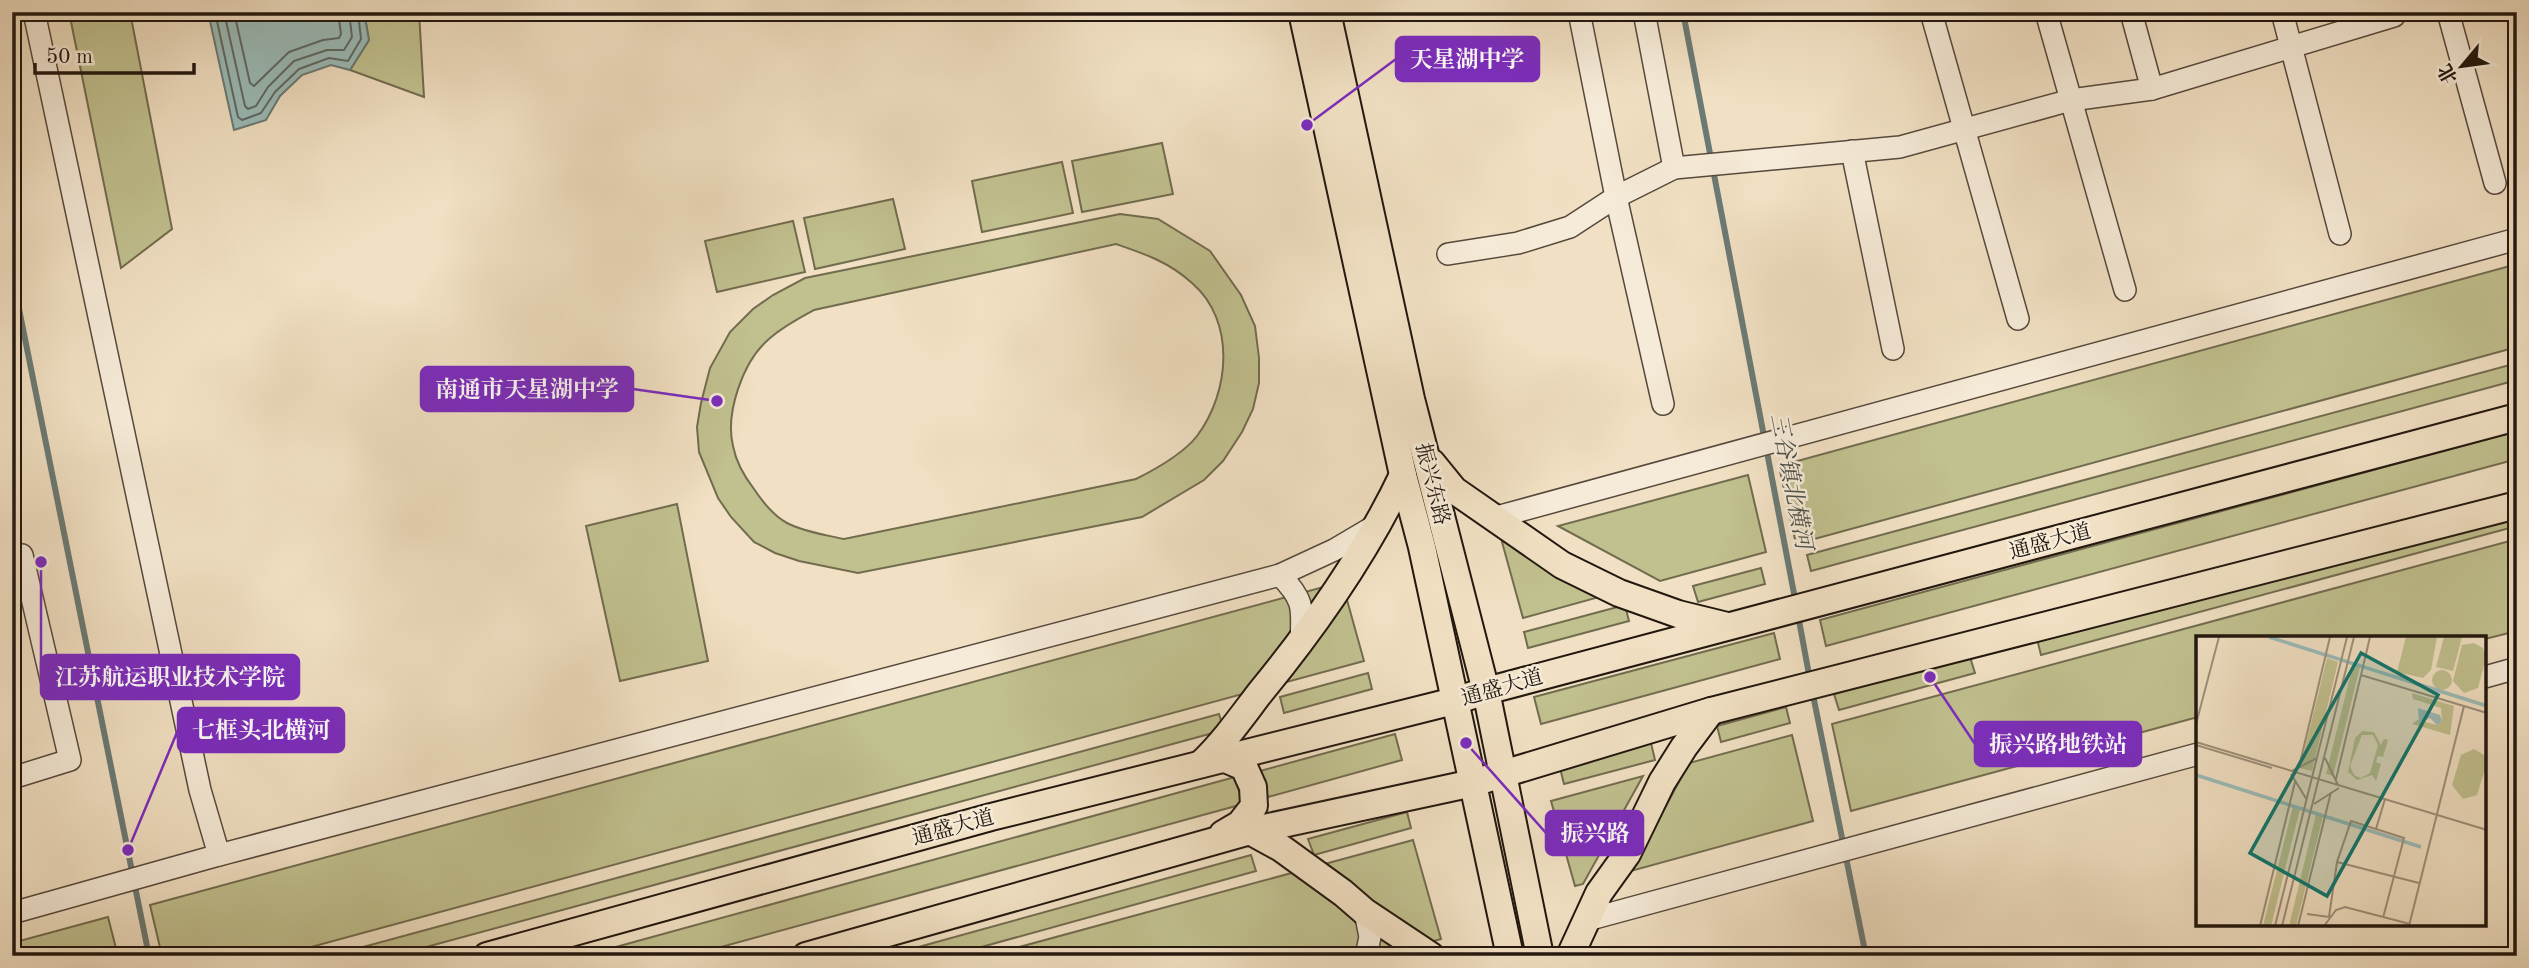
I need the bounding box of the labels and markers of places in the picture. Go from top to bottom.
callout: 天星湖中学 [1396,37,1539,81]
callout: 南通市天星湖中学 [421,367,633,411]
callout: 江苏航运职业技术学院 [41,655,299,699]
callout: 七框头北横河 [178,708,344,752]
callout: 振兴路地铁站 [1975,722,2141,766]
callout: 振兴路 [1546,811,1643,855]

